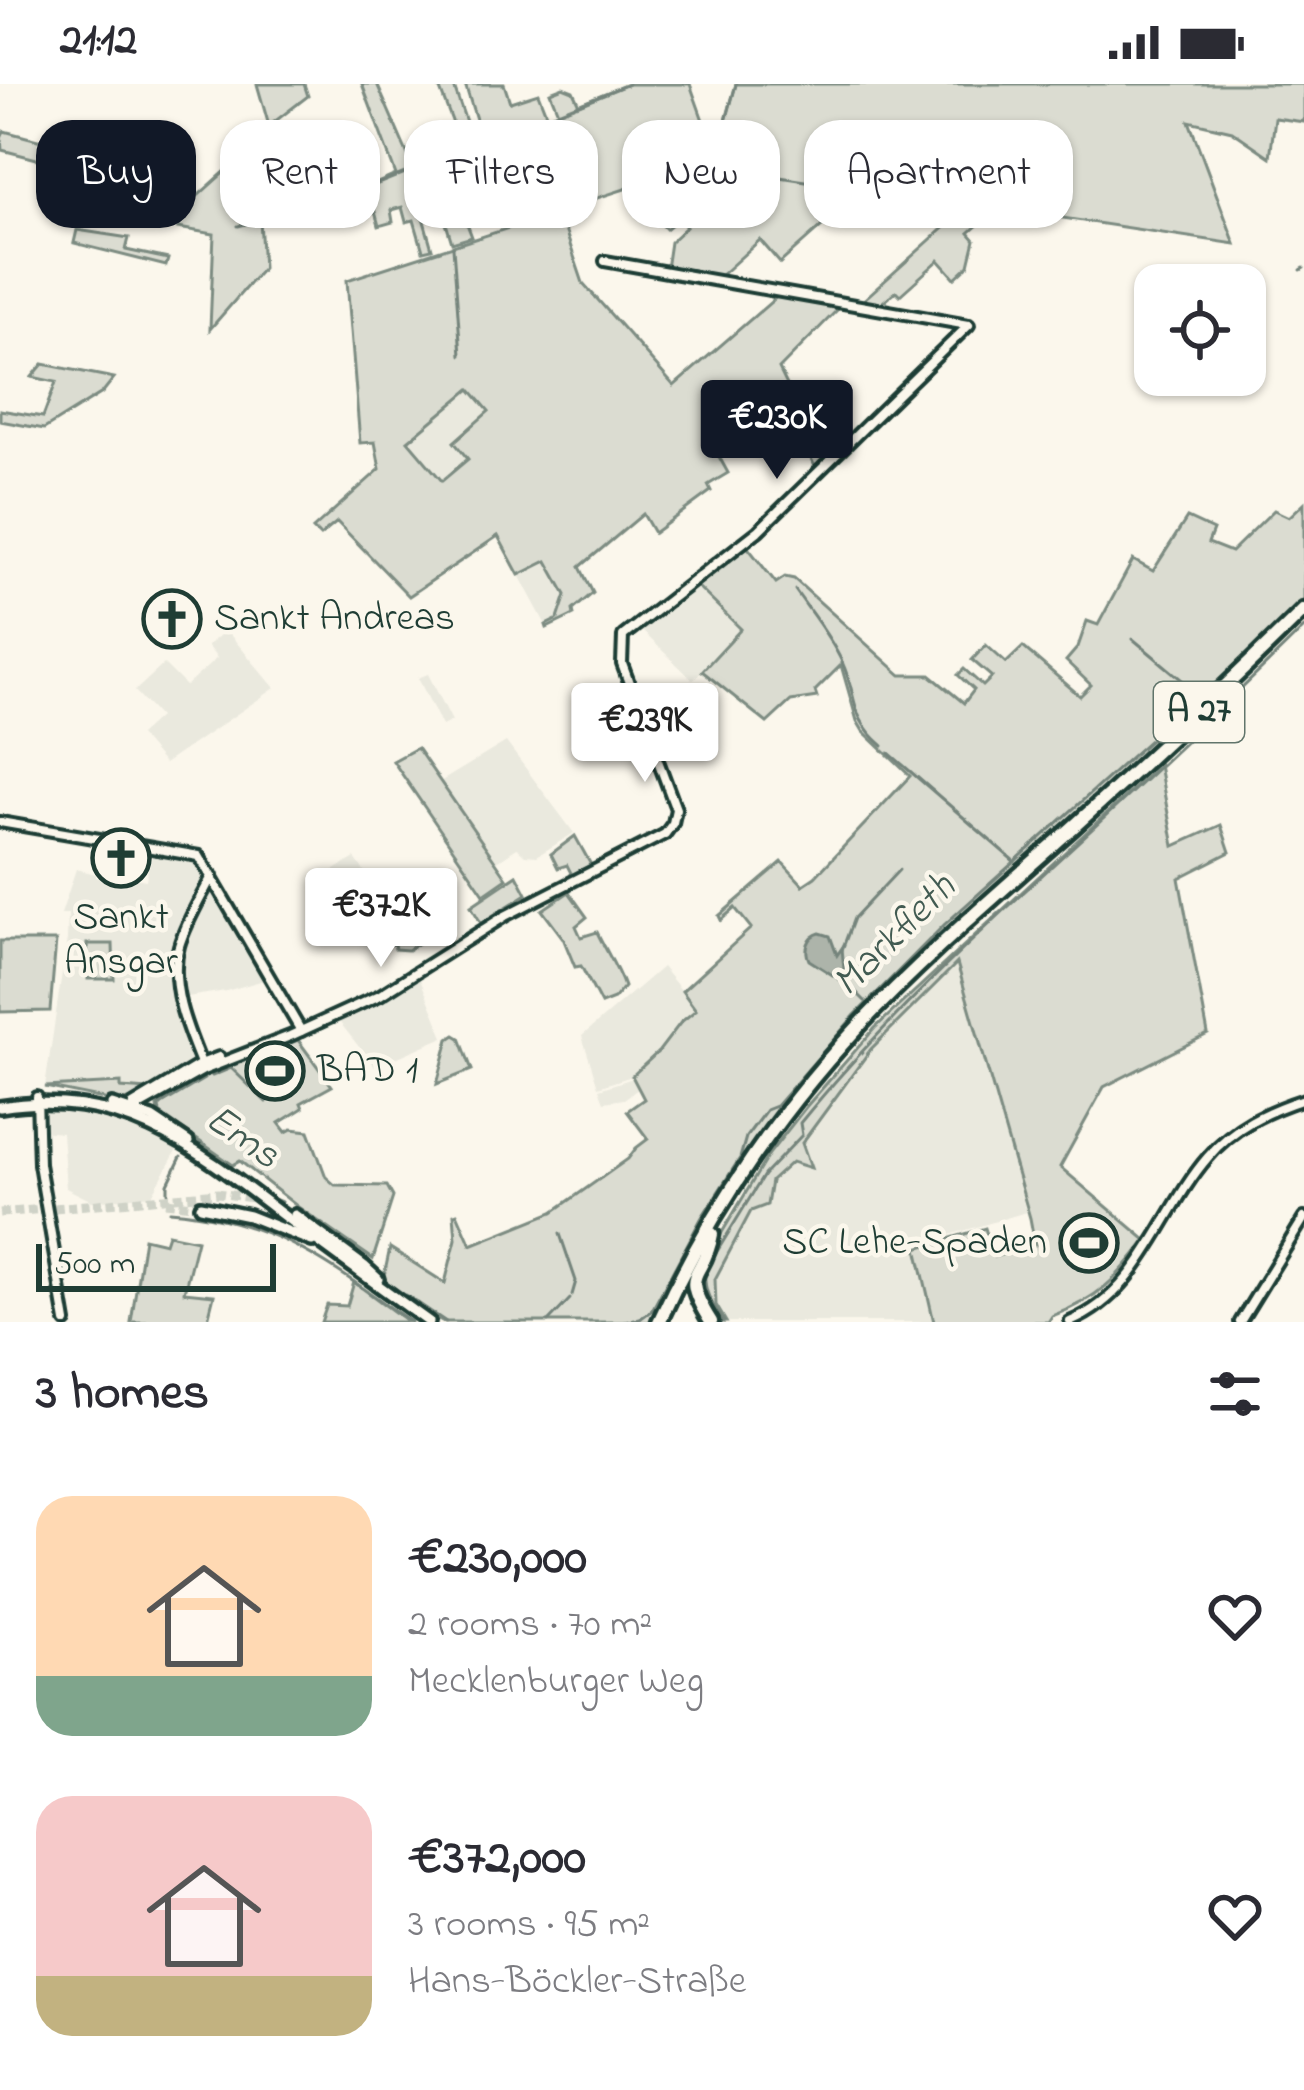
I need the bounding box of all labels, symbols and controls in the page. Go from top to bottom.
text: 21:12 [60,9,137,75]
chip: Buy [36,120,196,228]
chip: Rent [220,120,380,228]
chip: Filters [404,120,598,228]
chip: New [622,120,780,228]
chip: Apartment [804,120,1073,228]
map controls [1134,264,1266,396]
button: locate [1134,264,1266,396]
pin: €230K [693,380,861,482]
text: €230K [728,390,826,447]
church icon: Sankt Andreas [141,588,203,650]
place label: Sankt Andreas [214,591,455,648]
road number: A 27 [1154,682,1244,742]
pin: €239K [561,683,729,785]
text: €239K [598,693,692,750]
church icon: Sankt Ansgar [90,827,152,889]
water label: Markfleth [819,859,972,1012]
pin: €372K [297,868,465,970]
text: €372K [332,878,430,935]
place label: Sankt Ansgar [64,890,179,992]
sports icon: BAD 1 [244,1040,306,1102]
place label: BAD 1 [316,1043,418,1100]
water label: Ems [192,1090,293,1186]
sports icon: SC Lehe-Spaden [1058,1212,1120,1274]
place label: SC Lehe-Spaden [782,1215,1047,1272]
scale bar [36,1238,276,1291]
text: 500 m [54,1241,135,1289]
text: 3 homes [36,1357,209,1432]
icon: filters [1202,1361,1268,1427]
text: €230,000 [408,1522,587,1597]
icon: home [132,1544,276,1688]
icon: heart [1202,1583,1268,1649]
text: 2 rooms · 70 m² [408,1597,652,1654]
text: Mecklenburger Weg [408,1654,704,1711]
text: €372,000 [408,1822,586,1897]
icon: home [132,1844,276,1988]
icon: heart [1202,1883,1268,1949]
text: 3 rooms · 95 m² [408,1897,650,1954]
text: Hans-Böckler-Straße [408,1954,746,2011]

